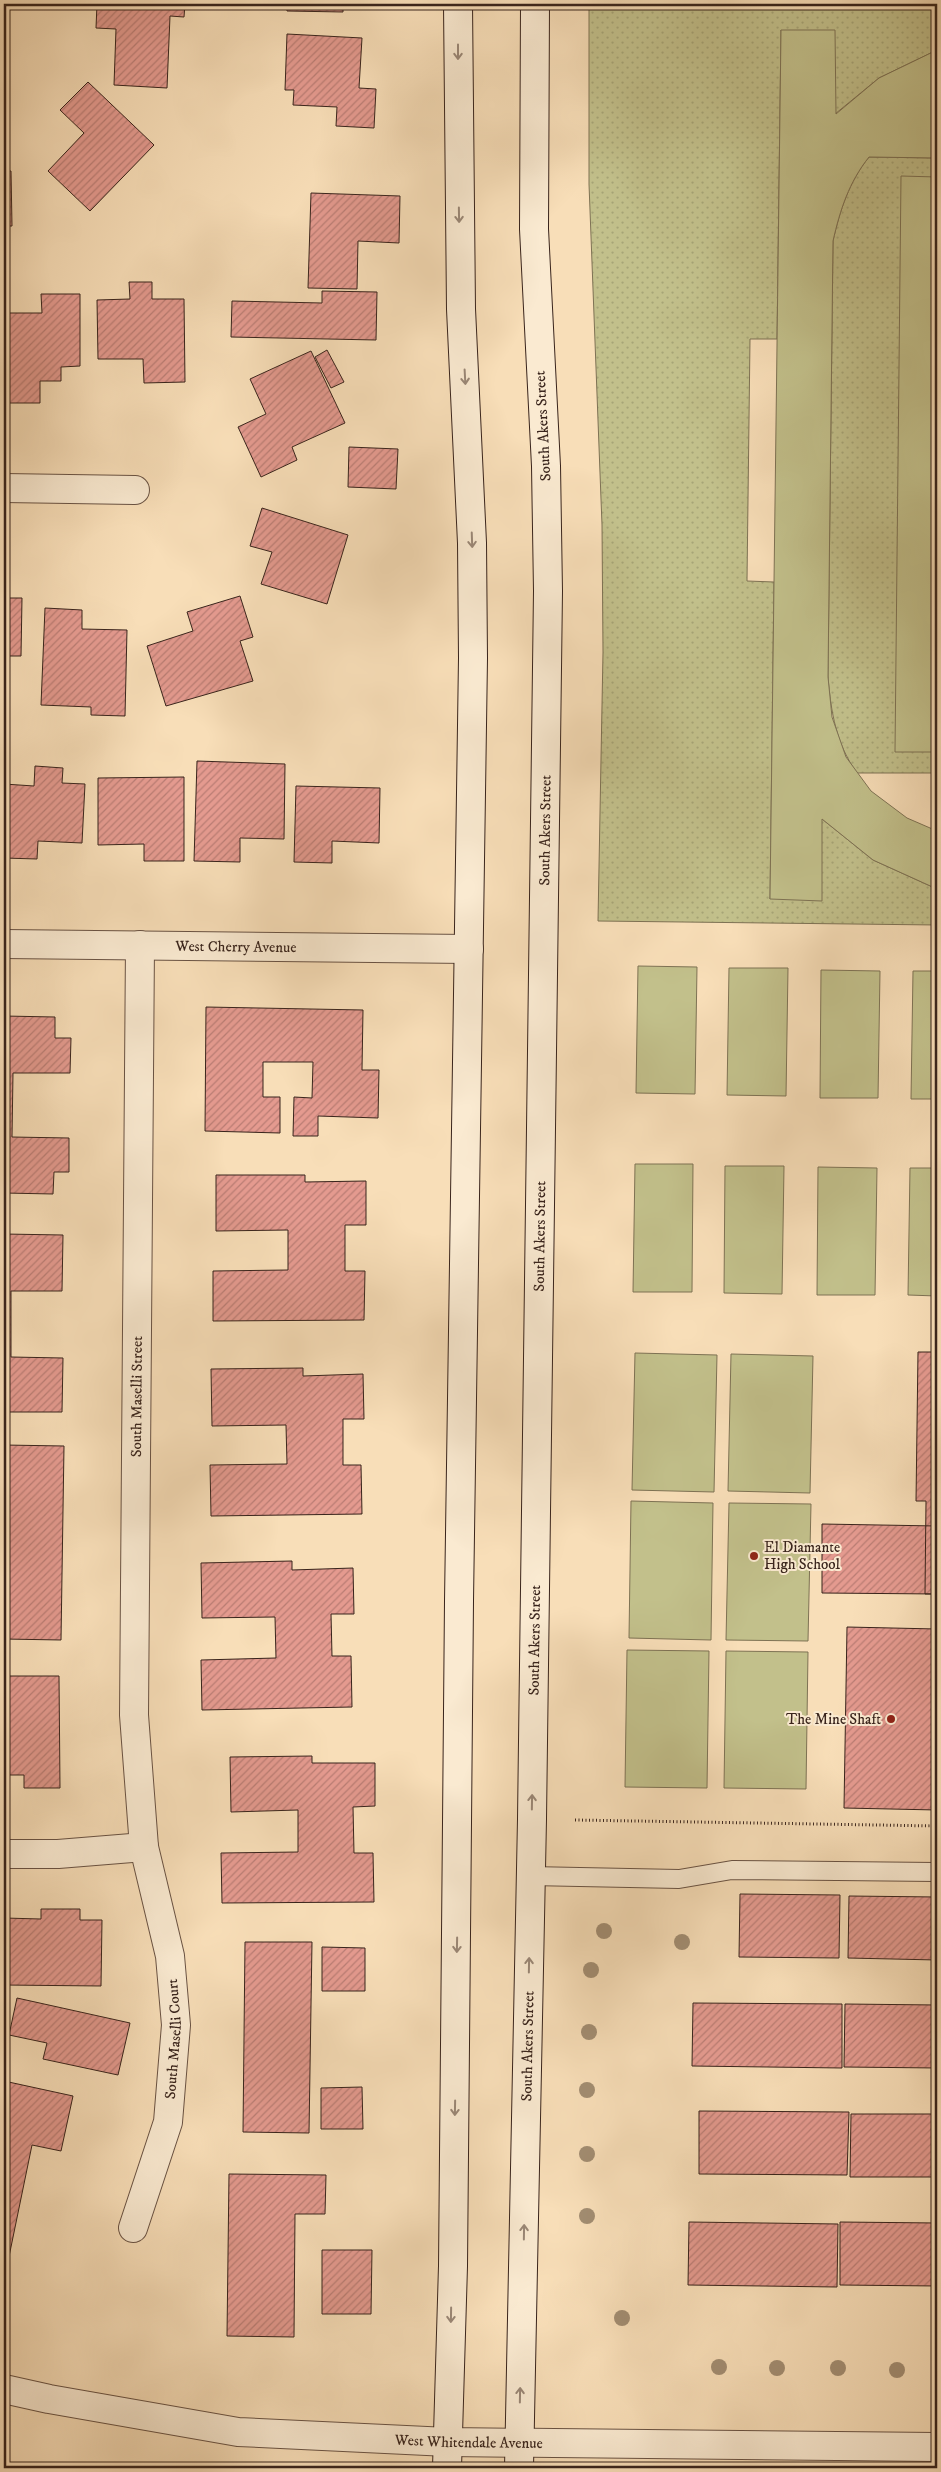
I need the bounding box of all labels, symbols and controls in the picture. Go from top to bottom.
one-way arrow [453,44,463,60]
one-way arrow [454,206,464,223]
one-way arrow [460,369,469,385]
street label: South Akers Street [531,370,555,482]
one-way arrow [468,531,477,547]
street label: South Akers Street [535,775,555,886]
street label: West Cherry Avenue [174,936,297,957]
street label: South Akers Street [529,1180,550,1292]
street label: South Maselli Street [127,1336,146,1457]
place label: El Diamante High School [764,1538,841,1574]
marker: El Diamante High School [748,1550,760,1562]
street label: South Akers Street [524,1584,545,1696]
place label: The Mine Shaft [786,1710,881,1729]
marker: The Mine Shaft [885,1713,897,1725]
one-way arrow [527,1794,537,1810]
one-way arrow [452,1937,462,1953]
one-way arrow [524,1957,533,1973]
street label: South Maselli Court [160,1978,185,2100]
street label: South Akers Street [517,1990,538,2102]
one-way arrow [450,2099,460,2115]
one-way arrow [519,2224,528,2240]
one-way arrow [447,2307,456,2323]
one-way arrow [516,2387,525,2403]
street label: West Whitendale Avenue [393,2430,543,2452]

